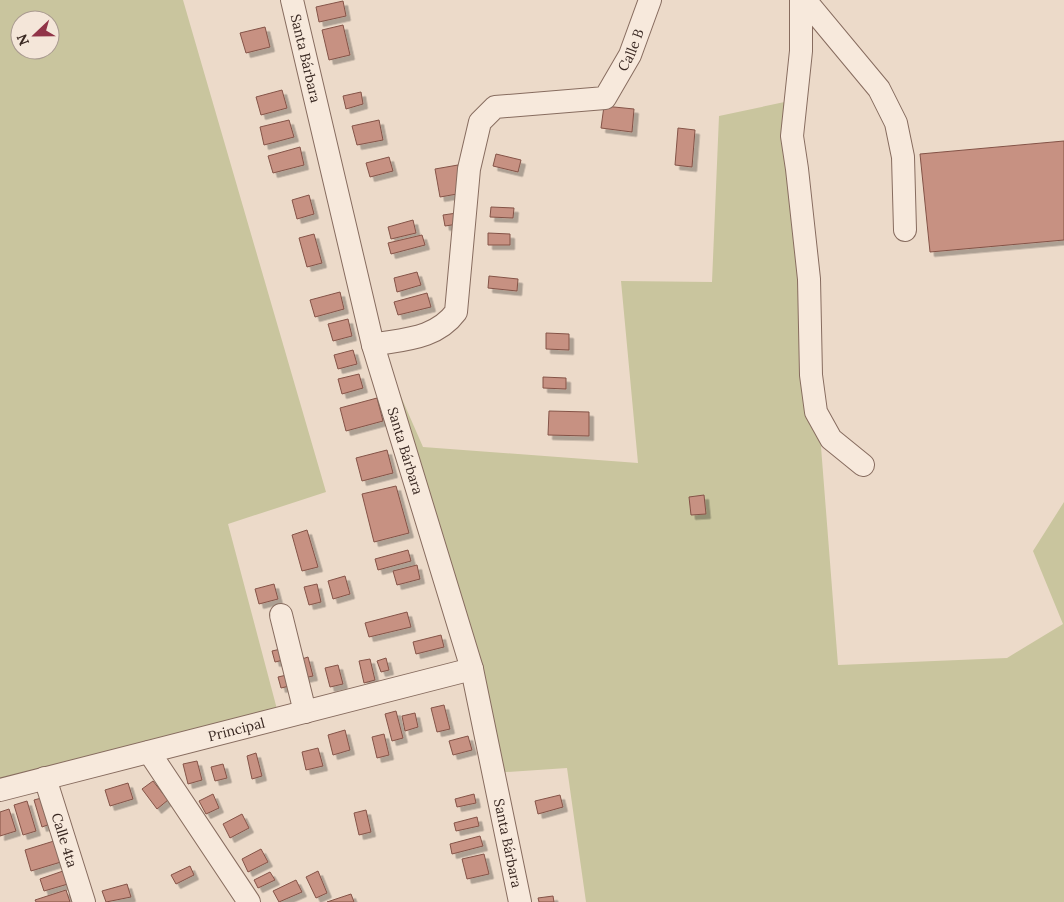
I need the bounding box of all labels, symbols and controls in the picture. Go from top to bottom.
north arrow [10,10,60,60]
street label: Santa Bárbara [287,12,325,105]
street label: Calle B [613,26,648,75]
text: N [13,31,33,48]
street label: Santa Bárbara [383,405,427,497]
street label: Principal [206,713,267,745]
street label: Santa Bárbara [490,797,526,889]
street label: Calle 4ta [47,811,82,870]

